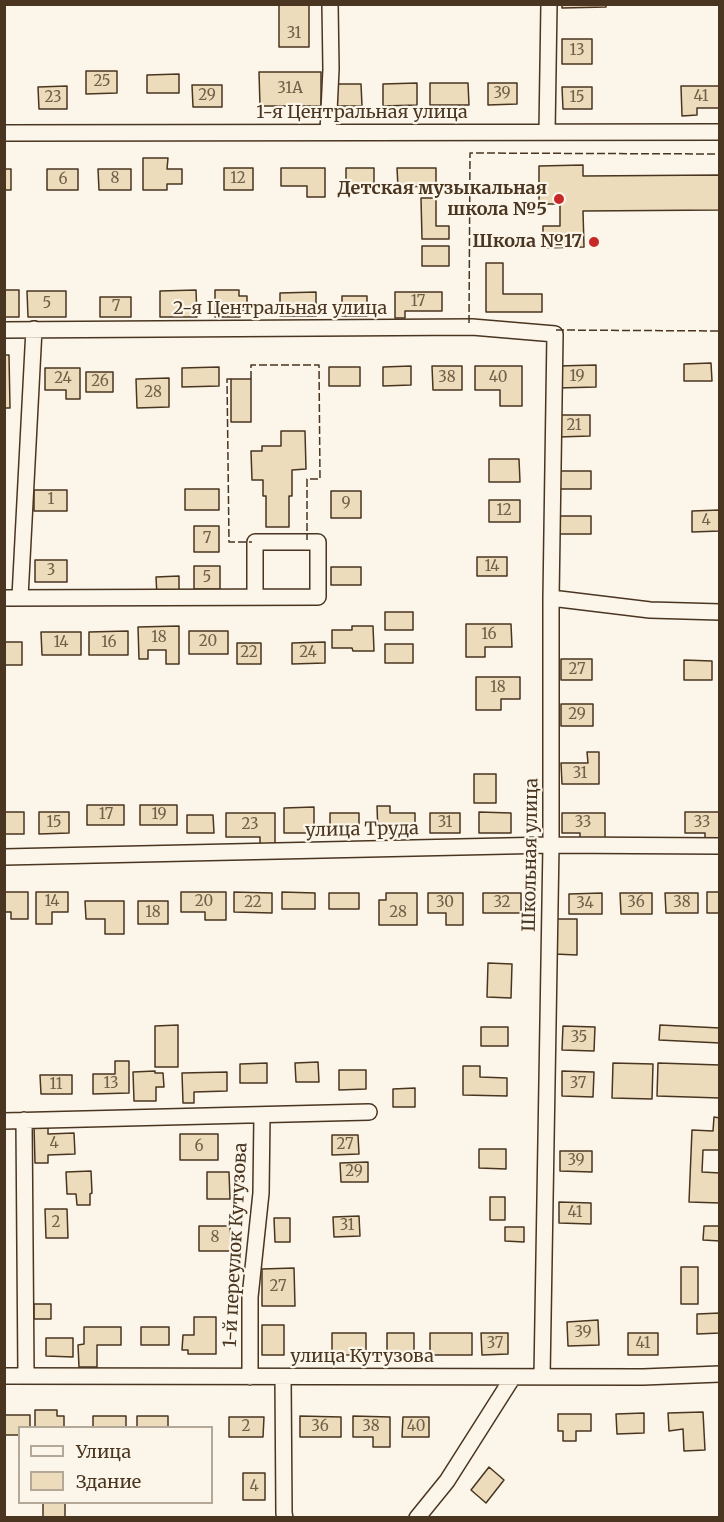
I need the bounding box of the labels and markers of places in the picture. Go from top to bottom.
place label: Детская музыкальная школа №5 [338,178,547,220]
marker: Детская музыкальная школа №5 [552,192,566,206]
place label: Школа №17 [472,231,582,253]
marker: Школа №17 [587,235,601,249]

